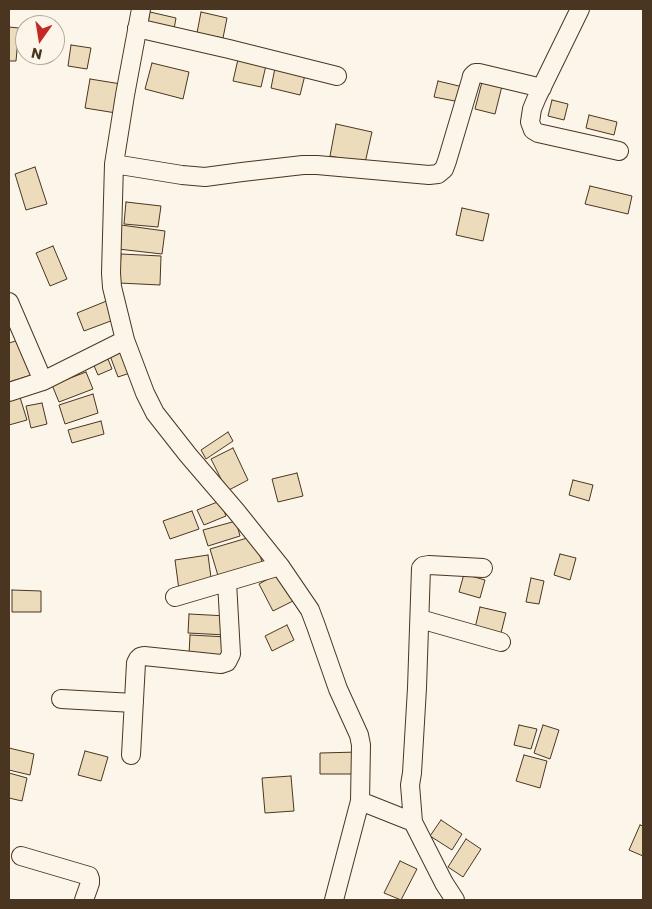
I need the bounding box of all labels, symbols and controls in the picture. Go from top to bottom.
north arrow [15,15,65,65]
text: N [29,43,44,65]

